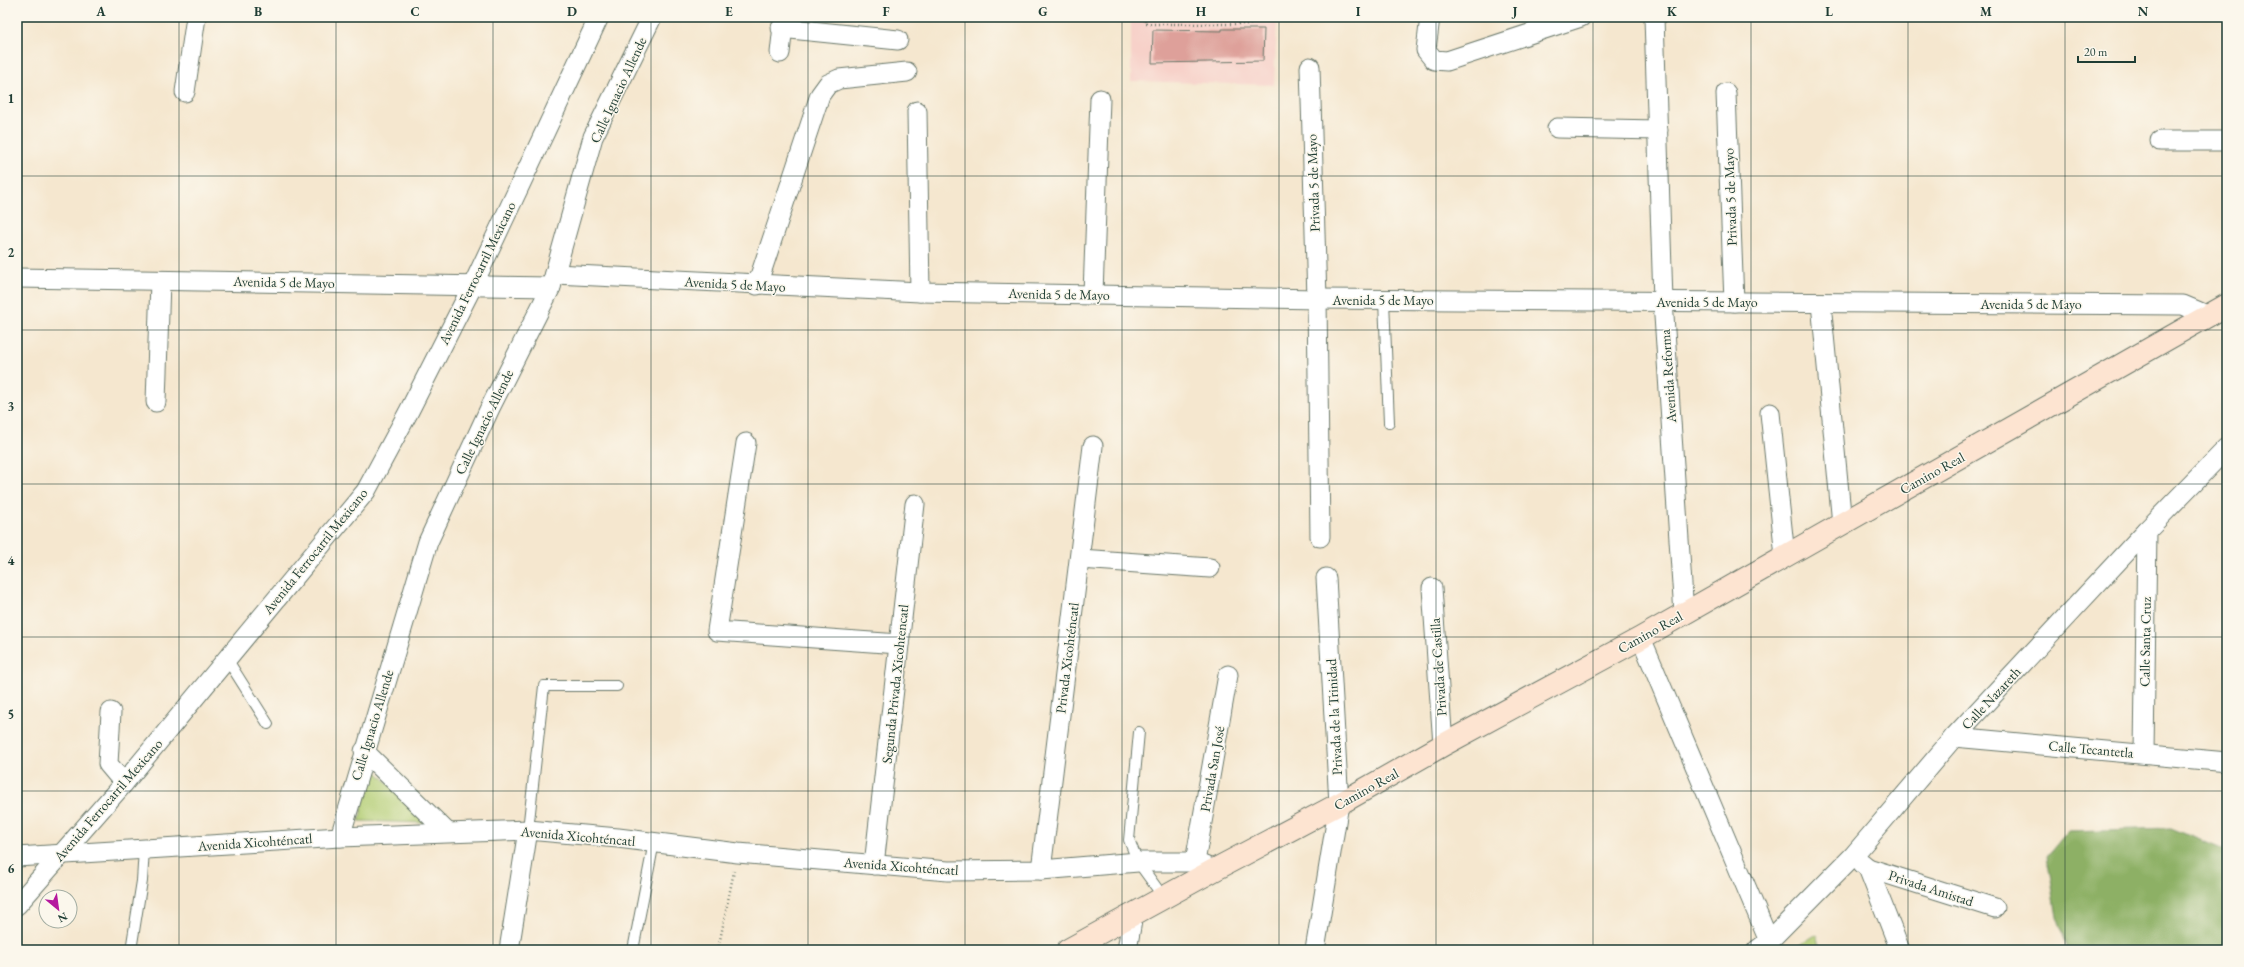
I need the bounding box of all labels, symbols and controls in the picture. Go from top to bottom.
text: A [95,3,106,20]
text: B [254,3,262,20]
text: C [410,3,420,20]
text: D [567,3,577,20]
text: E [725,3,733,20]
text: F [882,3,890,20]
text: G [1038,3,1048,20]
text: H [1196,3,1207,20]
text: I [1356,3,1361,20]
text: J [1511,3,1518,20]
text: K [1667,3,1678,20]
text: L [1825,3,1833,20]
text: M [1980,3,1992,20]
text: N [2138,3,2149,20]
street label: Calle Ignacio Allende [586,34,651,146]
scale bar [2078,38,2135,64]
text: 20 m [2084,44,2108,60]
text: 1 [8,90,15,107]
street label: Privada 5 de Mayo [1302,134,1324,232]
street label: Privada 5 de Mayo [1719,148,1741,246]
street label: Avenida Ferrocarril Mexicano [434,198,520,348]
text: 2 [8,244,15,261]
street label: Avenida 5 de Mayo [232,272,335,292]
street label: Avenida 5 de Mayo [683,272,786,296]
street label: Avenida 5 de Mayo [1007,284,1110,304]
street label: Avenida 5 de Mayo [1331,291,1434,309]
street label: Avenida 5 de Mayo [1655,293,1758,311]
street label: Avenida 5 de Mayo [1979,295,2082,313]
street label: Avenida Reforma [1656,328,1680,424]
street label: Calle Ignacio Allende [451,366,518,478]
text: 3 [8,398,15,415]
street label: Camino Real [1896,448,1968,498]
street label: Avenida Ferrocarril Mexicano [258,484,371,619]
text: 4 [8,552,15,569]
street label: Calle Santa Cruz [2135,596,2155,687]
street label: Privada Xicohténcatl [1051,601,1083,714]
street label: Segunda Privada Xicohtencatl [878,603,912,764]
street label: Camino Real [1614,607,1686,657]
street label: Privada de Castilla [1426,617,1450,717]
street label: Privada de la Trinidad [1322,657,1346,776]
street label: Calle Nazareth [1957,663,2025,733]
street label: Calle Ignacio Allende [347,667,398,783]
text: 5 [8,706,14,723]
street label: Privada San José [1196,724,1228,813]
street label: Avenida Ferrocarril Mexicano [49,735,166,866]
street label: Calle Tecantetla [2048,736,2135,762]
street label: Camino Real [1330,764,1402,814]
street label: Avenida Xicohténcatl [519,822,637,850]
street label: Avenida Xicohténcatl [196,829,314,855]
street label: Avenida Xicohténcatl [842,853,960,879]
text: 6 [8,860,15,877]
street label: Privada Amistad [1886,866,1977,911]
north arrow [38,889,78,929]
text: N [55,909,70,926]

